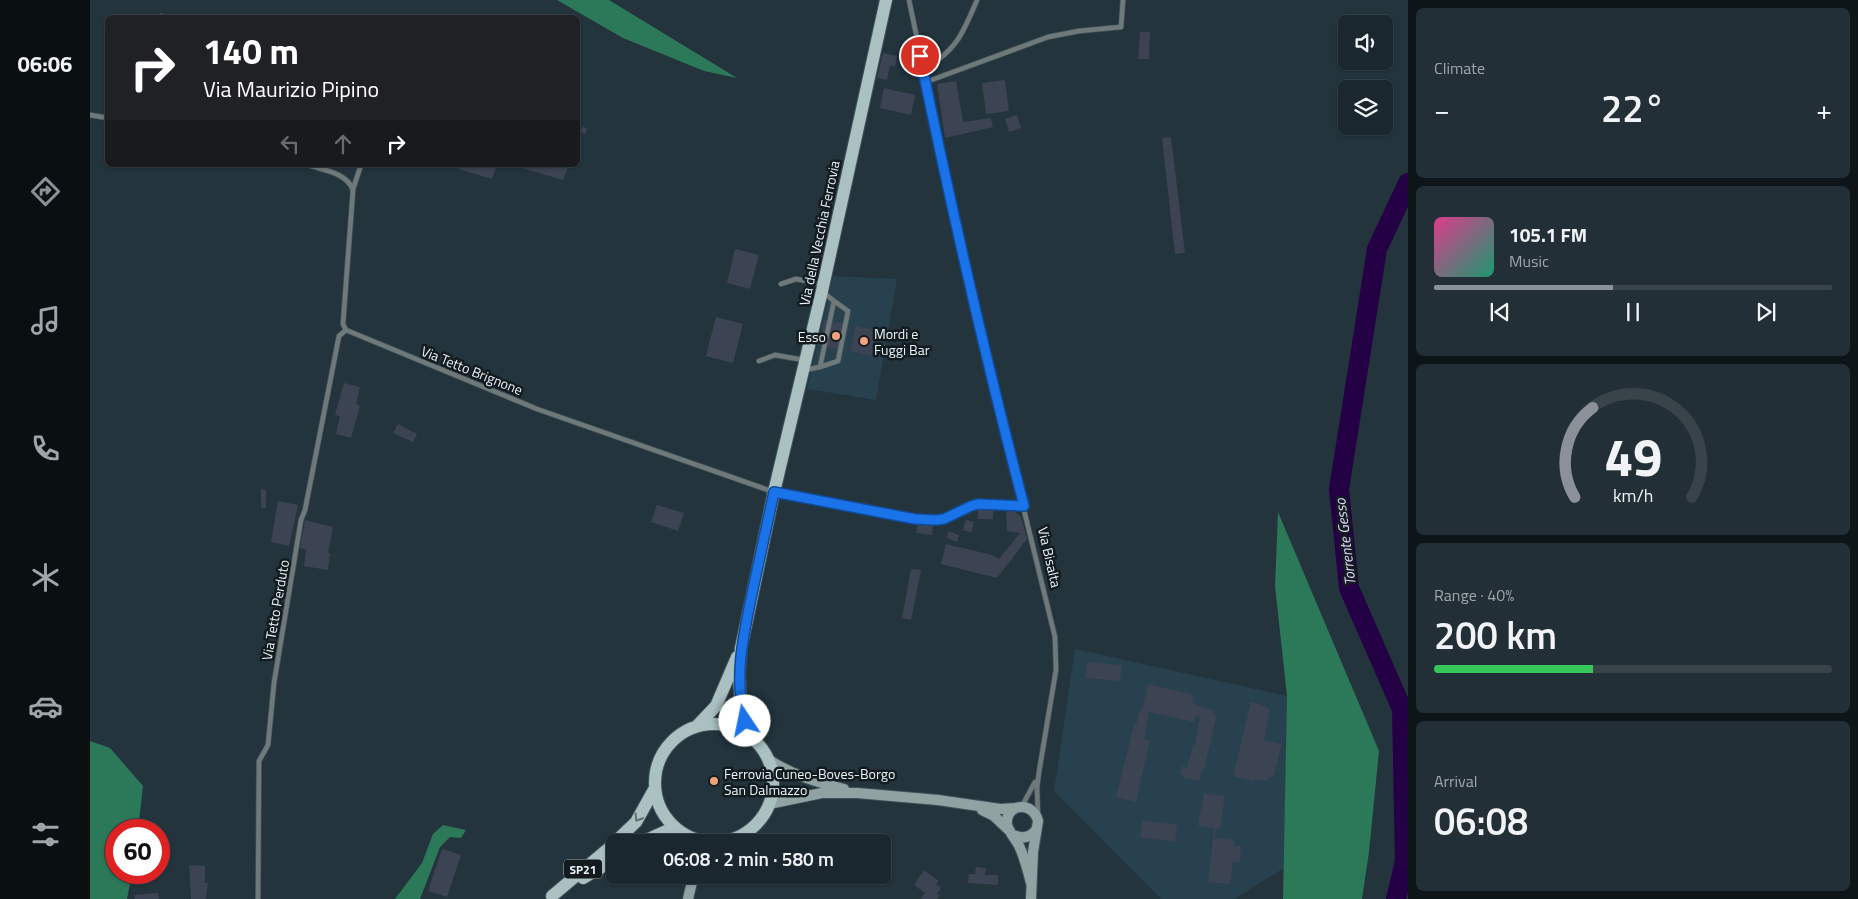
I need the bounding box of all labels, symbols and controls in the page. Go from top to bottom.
map controls [1338,15,1393,135]
button: sound [1338,15,1393,70]
text: 140 m [203,24,299,78]
icon: right [120,35,185,100]
pin [899,35,941,77]
icon: arrive [906,42,934,70]
text: 06:06 [18,47,72,81]
text: Climate [1434,56,1485,80]
text: Via Maurizio Pipino [203,72,379,106]
text: 22° [1601,79,1665,137]
button: layers [1338,80,1393,135]
text: − [1434,88,1450,131]
text: + [1816,88,1832,131]
icon: left [276,130,304,158]
icon: ahead [329,130,357,158]
icon: right [382,130,410,158]
street label: Via della Vecchia Ferrovia [793,159,845,307]
icon: directions [28,174,63,209]
text: 105.1 FM [1509,220,1587,249]
text: Music [1509,249,1549,273]
icon: previous [1486,298,1514,326]
icon: pause [1619,298,1647,326]
icon: next [1752,298,1780,326]
icon: music [28,303,63,338]
place label: Mordi e Fuggi Bar [874,323,930,360]
place label: Esso [798,326,826,347]
marker: Esso [830,330,842,342]
marker: Mordi e Fuggi Bar [858,335,870,347]
street label: Via Tetto Brignone [418,340,526,400]
text: 49 [1604,417,1662,496]
icon: phone [28,431,63,466]
text: km/h [1613,482,1653,509]
water label: Torrente Gesso [1328,497,1362,587]
street label: Via Bisalta [1033,525,1067,589]
street label: Via Tetto Perduto [256,558,294,662]
icon: climate [28,560,63,595]
text: Range · 40% [1434,583,1514,607]
text: 200 km [1434,606,1557,664]
icon: car [28,689,63,724]
position arrow [718,694,770,746]
place label: Ferrovia Cuneo-Boves-Borgo San Dalmazzo [724,763,895,800]
text: Arrival [1434,769,1477,793]
marker: Ferrovia Cuneo-Boves-Borgo San Dalmazzo [708,775,720,787]
text: 06:08 [1434,792,1528,850]
one-way arrow [635,812,645,821]
icon: filters [28,817,63,852]
speed limit sign: 60 [105,819,170,884]
text: 06:08 · 2 min · 580 m [663,844,834,873]
road number: SP21 [564,860,602,879]

